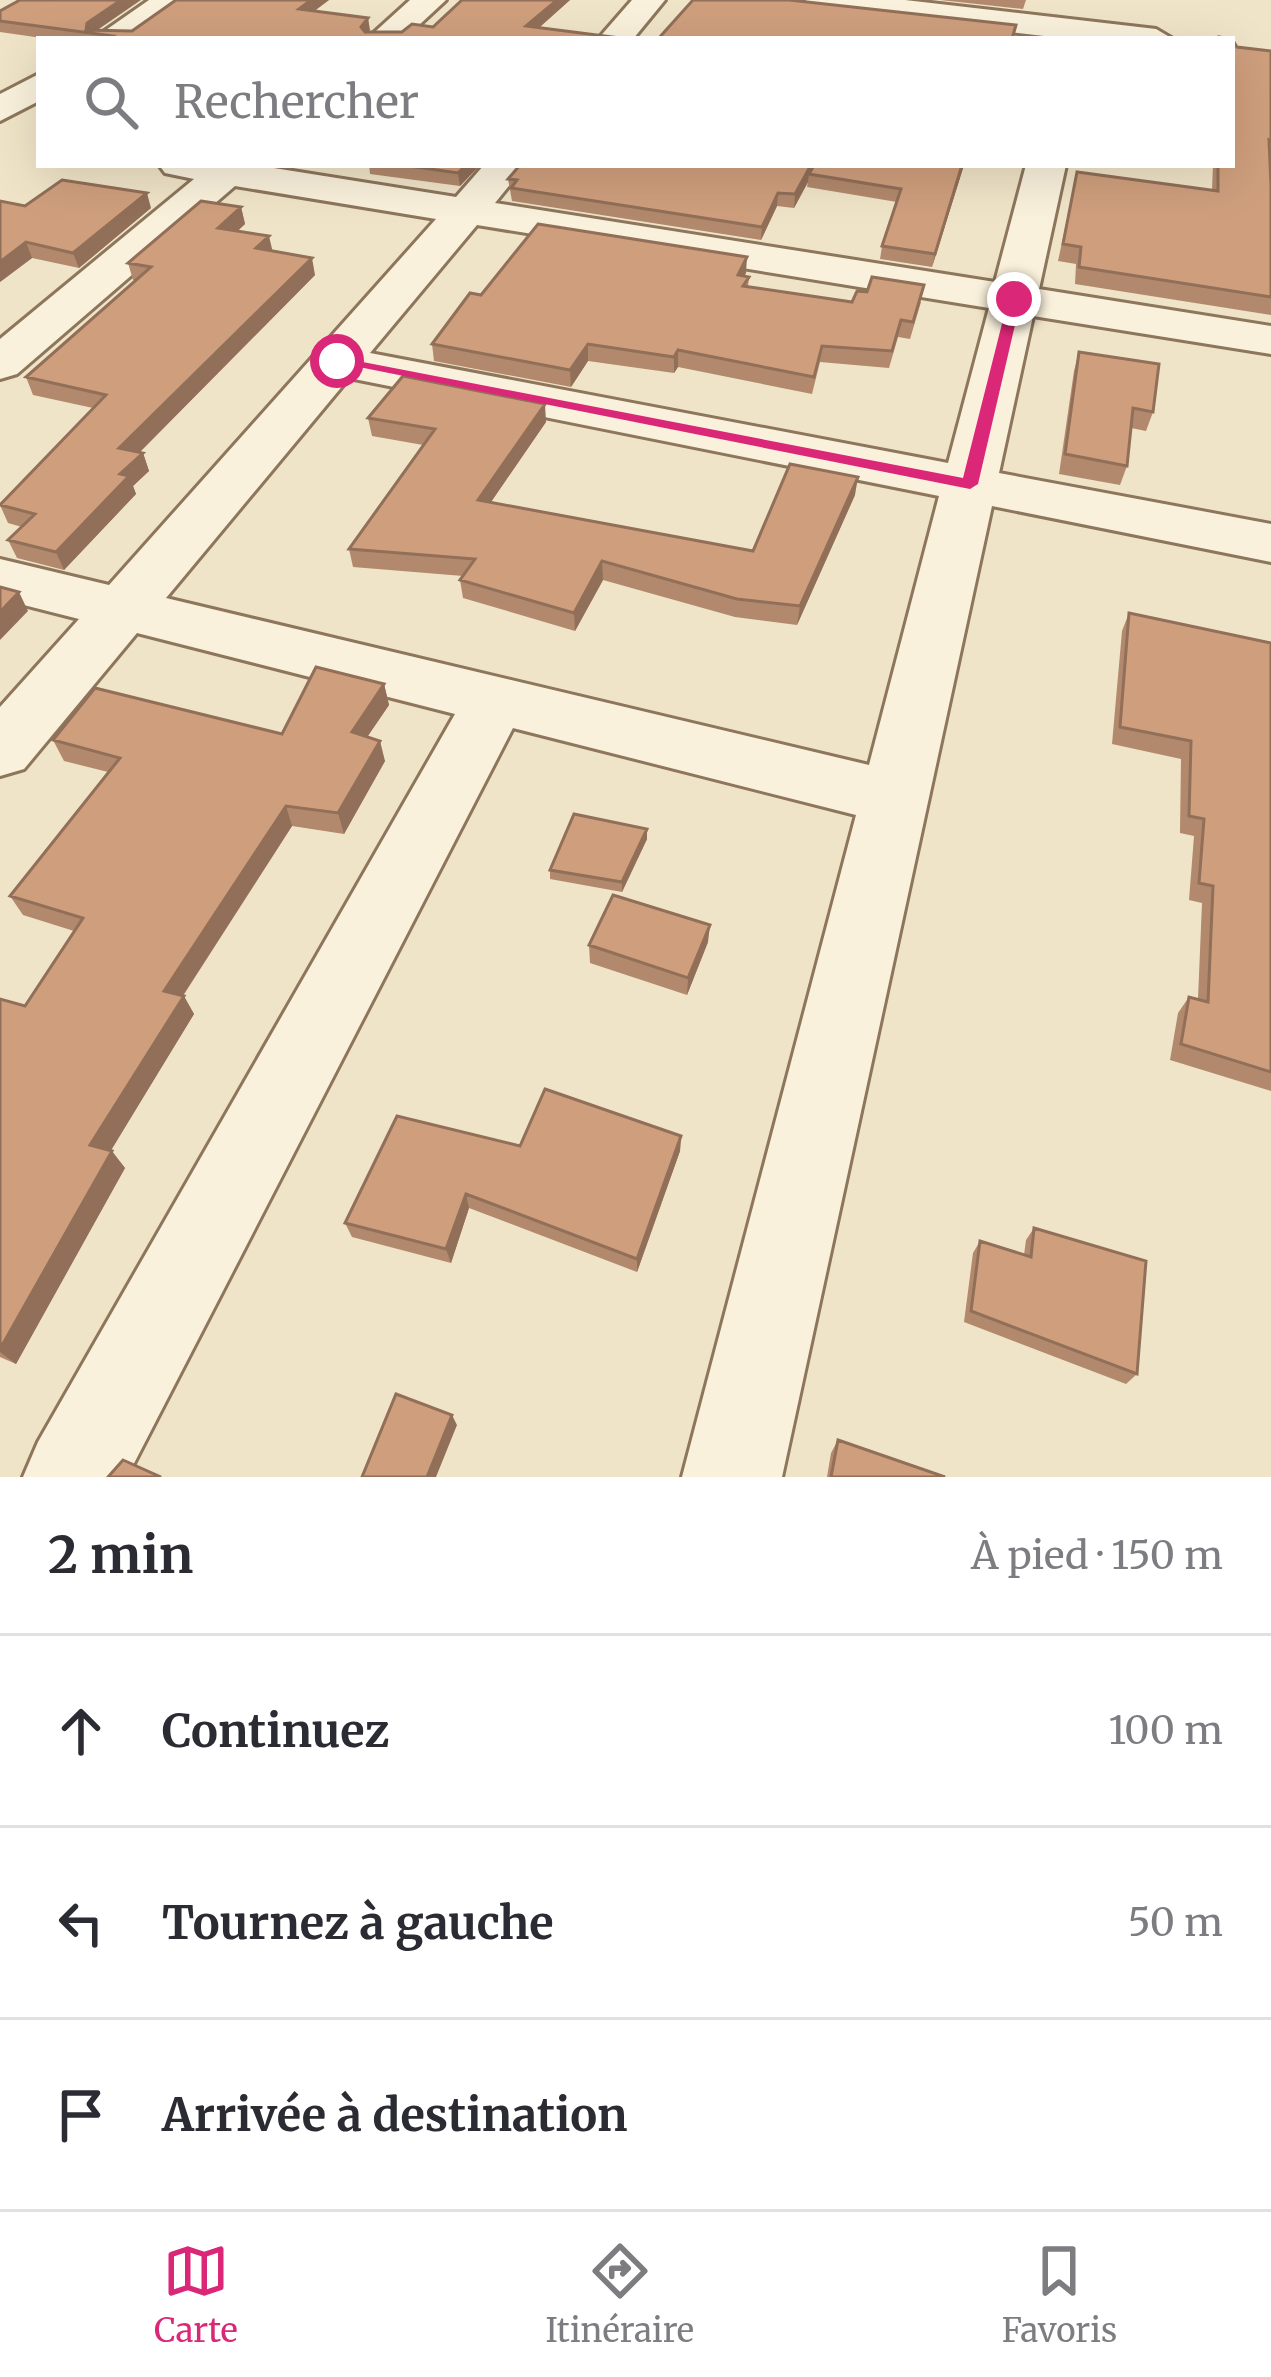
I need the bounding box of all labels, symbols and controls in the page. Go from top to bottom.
search box [36,36,1235,168]
icon: search [78,69,144,135]
text: Rechercher [174,74,419,130]
route end [987,272,1041,326]
route start [310,334,364,388]
text: 2 min [48,1523,193,1587]
text: À pied · 150 m [971,1531,1223,1580]
icon: ahead [48,1698,114,1764]
text: Continuez [162,1703,389,1759]
text: 100 m [1108,1706,1223,1755]
icon: left [48,1890,114,1956]
text: Tournez à gauche [162,1895,554,1951]
text: 50 m [1128,1898,1223,1947]
icon: arrive [48,2082,114,2148]
text: Arrivée à destination [162,2087,628,2143]
tab: Carte [154,2238,238,2351]
tab: Itinéraire [546,2238,694,2351]
tab: Favoris [1002,2238,1117,2351]

